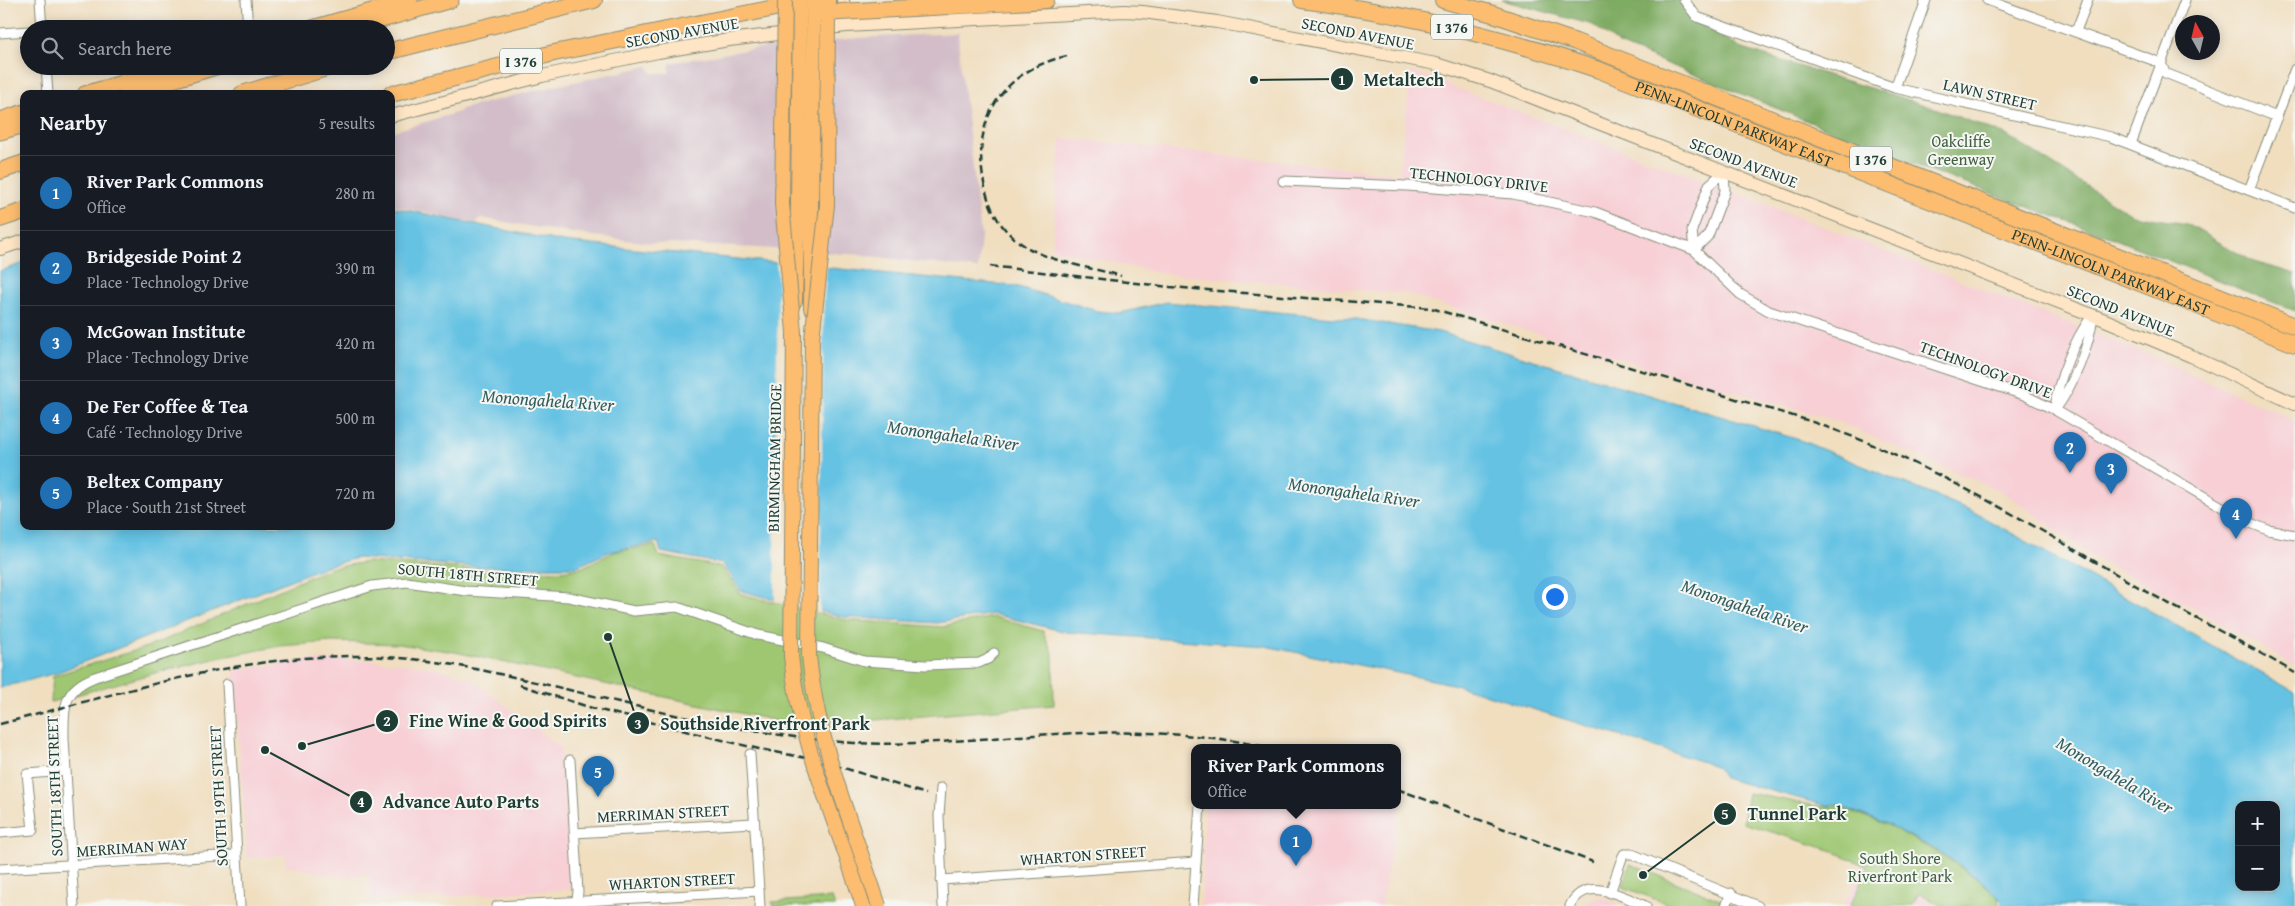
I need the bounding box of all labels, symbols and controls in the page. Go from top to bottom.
street label: SECOND AVENUE [624,10,740,54]
street label: SECOND AVENUE [1300,10,1416,56]
road number: I 376 [1431,15,1473,40]
north arrow [2175,15,2220,60]
search box [20,20,395,75]
icon: search [38,34,66,62]
text: Search here [78,34,172,62]
road number: I 376 [500,48,542,74]
callout: Metaltech [1329,63,1454,96]
text: Metaltech [1364,66,1444,93]
text: 1 [1338,69,1346,90]
street label: LAWN STREET [1941,72,2039,116]
street label: PENN-LINCOLN PARKWAY EAST [1632,73,1837,173]
text: Nearby [40,107,107,138]
text: 5 results [318,111,375,135]
park label: Oakcliffe Greenway [1928,129,1994,171]
street label: SECOND AVENUE [1686,130,1802,194]
road number: I 376 [1850,146,1892,172]
street label: TECHNOLOGY DRIVE [1409,160,1549,198]
text: River Park Commons [87,167,264,195]
text: 1 [52,181,60,205]
text: 280 m [335,181,375,205]
text: Office [87,195,126,219]
street label: PENN-LINCOLN PARKWAY EAST [2009,222,2214,321]
text: Bridgeside Point 2 [87,242,242,270]
text: 2 [52,256,60,280]
text: 390 m [335,256,375,280]
text: Place · Technology Drive [87,270,249,294]
street label: SECOND AVENUE [2064,277,2178,343]
text: McGowan Institute [87,317,246,345]
text: 3 [52,331,60,355]
text: 420 m [335,331,375,355]
street label: TECHNOLOGY DRIVE [1917,334,2055,404]
text: Place · Technology Drive [87,345,249,369]
water label: Monongahela River [481,382,616,418]
street label: BIRMINGHAM BRIDGE [761,384,787,532]
text: De Fer Coffee & Tea [87,392,248,420]
text: 4 [52,406,60,430]
text: 500 m [335,406,375,430]
water label: Monongahela River [885,412,1022,458]
text: Café · Technology Drive [87,420,242,444]
pin: 2 [2054,432,2086,473]
pin: 3 [2095,453,2127,494]
text: Beltex Company [87,467,223,495]
water label: Monongahela River [1286,469,1423,515]
text: 5 [52,481,60,505]
text: 720 m [335,481,375,505]
text: Place · South 21st Street [87,495,246,519]
pin: 4 [2220,498,2252,539]
street label: SOUTH 18TH STREET [397,556,539,592]
water label: Monongahela River [1678,572,1813,641]
your location [1542,584,1568,610]
callout: Fine Wine & Good Spirits [375,704,617,737]
text: Fine Wine & Good Spirits [409,707,607,734]
callout: Southside Riverfront Park [625,707,879,740]
text: 2 [383,710,391,731]
text: Southside Riverfront Park [660,710,870,737]
text: 3 [634,713,642,734]
street label: SOUTH 18TH STREET [40,715,68,857]
street label: SOUTH 19TH STREET [202,725,234,867]
water label: Monongahela River [2051,729,2180,821]
popup [1191,744,1401,809]
text: River Park Commons [1208,751,1384,779]
pin: 5 [582,756,614,797]
text: Office [1208,779,1247,803]
callout: Advance Auto Parts [348,785,549,818]
text: Advance Auto Parts [383,788,539,815]
text: 4 [357,791,365,812]
street label: MERRIMAN STREET [596,798,730,828]
callout: Tunnel Park [1712,798,1856,831]
text: Tunnel Park [1748,800,1847,827]
map controls [2235,801,2280,891]
button: + [2235,801,2280,846]
text: 5 [1721,803,1729,824]
pin: 1 [1280,825,1312,866]
street label: MERRIMAN WAY [75,831,189,863]
street label: WHARTON STREET [1019,839,1147,871]
park label: South Shore Riverfront Park [1848,846,1953,888]
button: − [2235,846,2280,891]
street label: WHARTON STREET [608,866,736,896]

